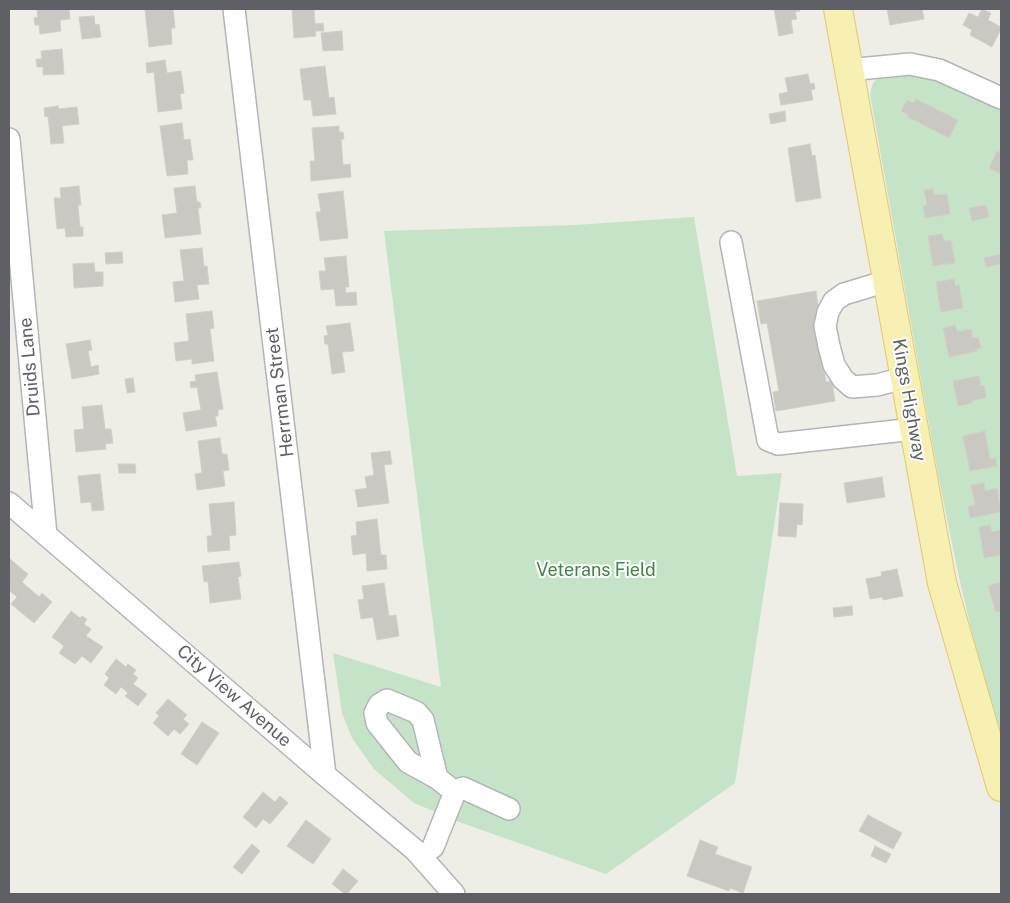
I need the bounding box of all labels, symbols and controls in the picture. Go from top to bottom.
street label: Druids Lane [15,317,45,417]
street label: Herrman Street [261,326,299,458]
street label: Kings Highway [888,337,930,463]
park label: Veterans Field [536,559,656,581]
street label: City View Avenue [172,640,296,752]

